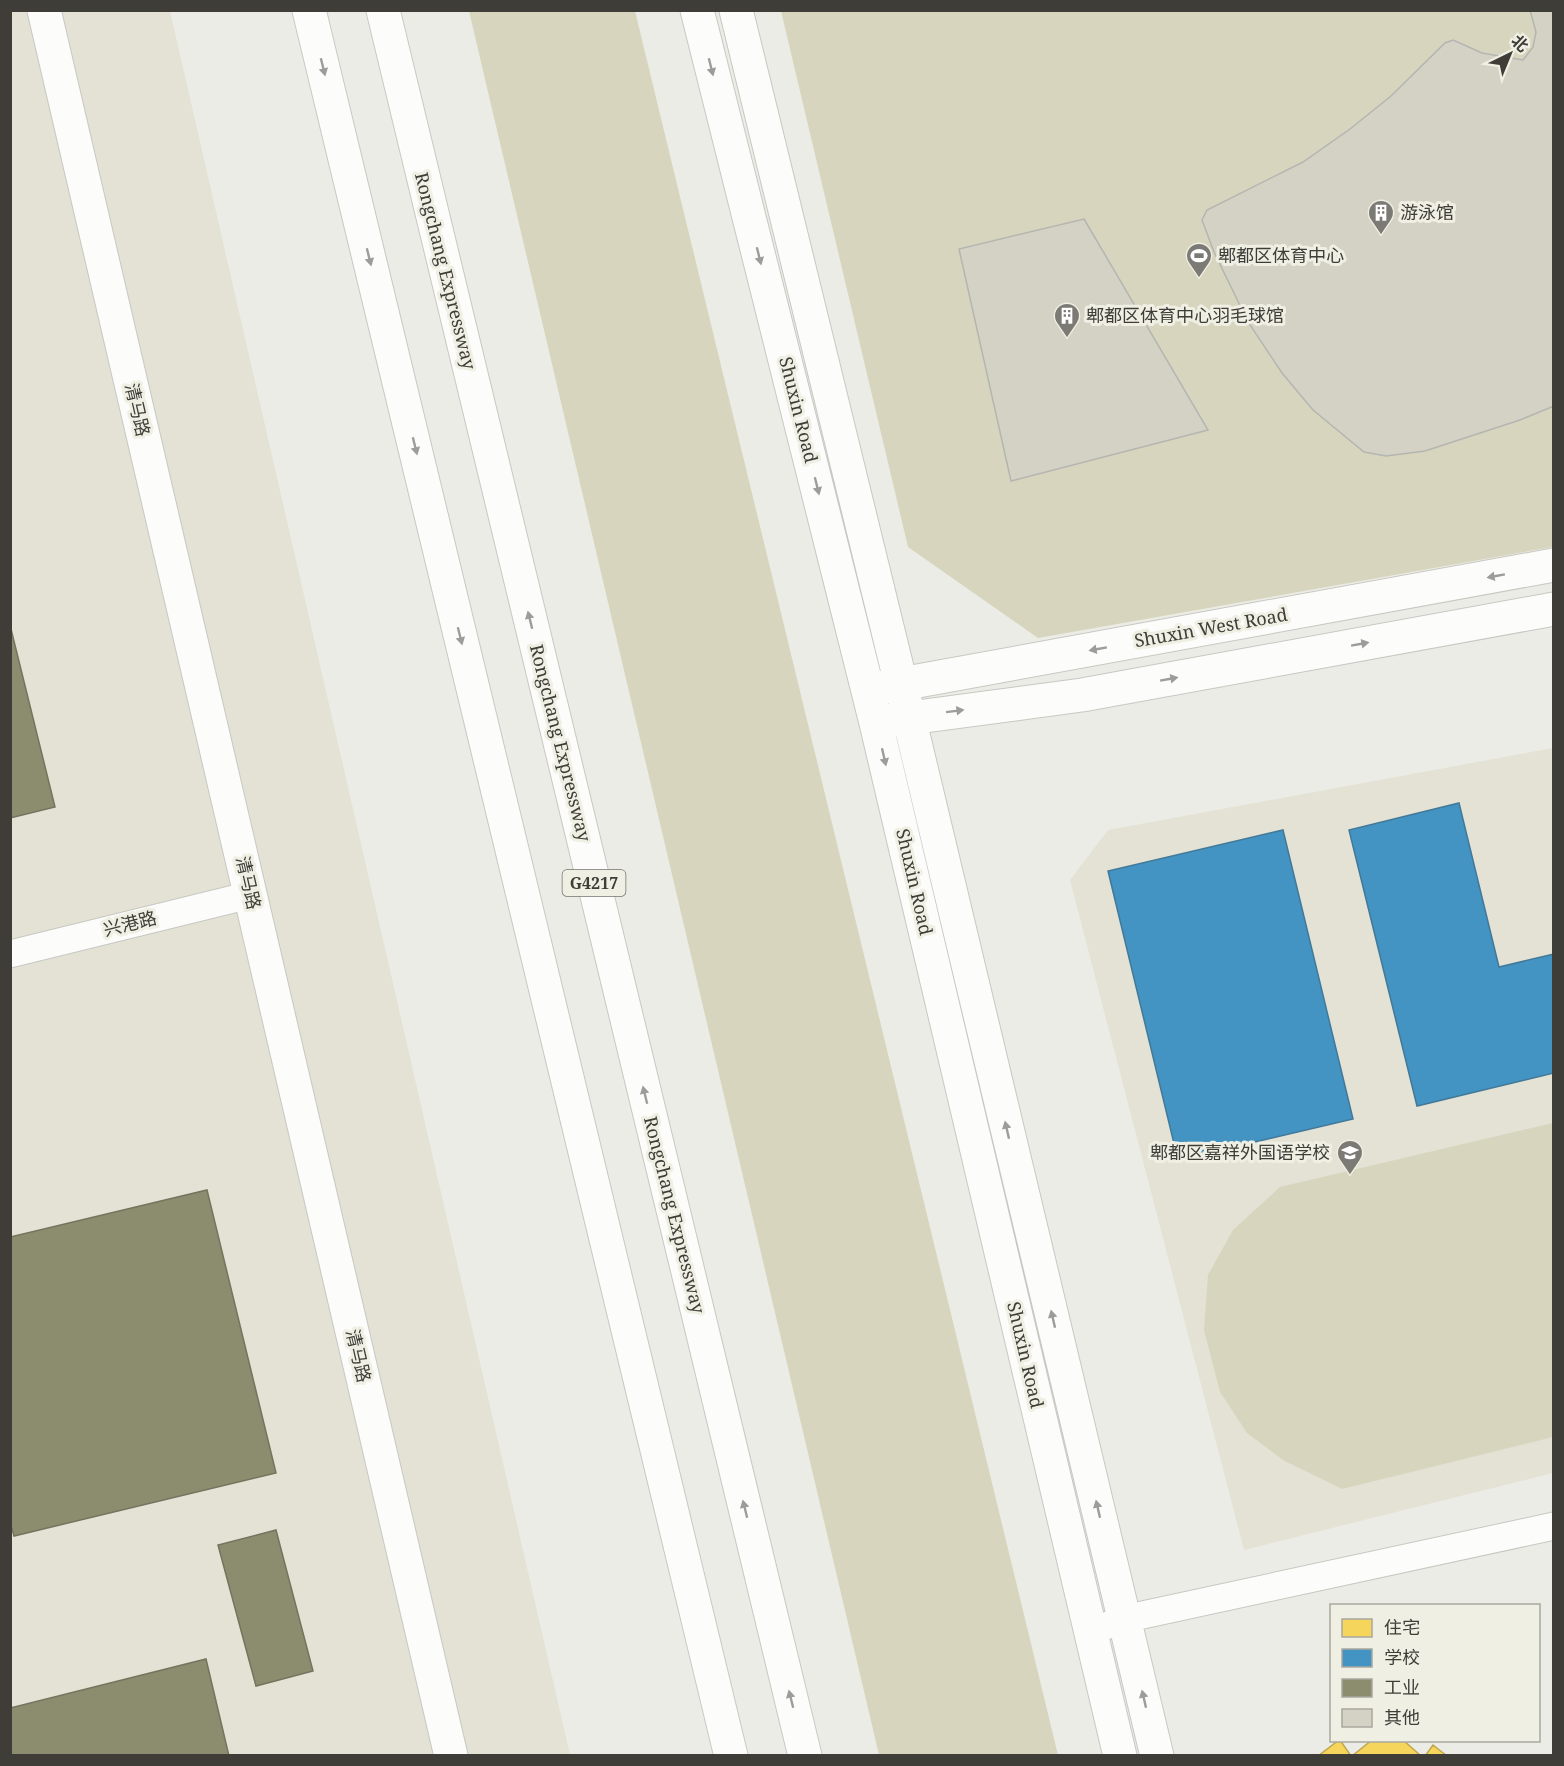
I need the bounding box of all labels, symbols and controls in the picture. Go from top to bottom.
north arrow [1480,24,1540,84]
text: 北 [1507,30,1534,57]
one-way arrow [319,58,329,77]
one-way arrow [707,58,717,76]
street label: Rongchang Expressway [410,170,482,373]
building icon: 游泳馆 [1366,198,1396,236]
place label: 游泳馆 [1400,200,1454,224]
sports icon: 郫都区体育中心 [1184,241,1214,279]
place label: 郫都区体育中心 [1218,243,1344,267]
one-way arrow [754,247,764,265]
one-way arrow [364,248,374,266]
building icon: 郫都区体育中心羽毛球馆 [1052,301,1082,339]
place label: 郫都区体育中心羽毛球馆 [1086,303,1284,327]
street label: Shuxin Road [774,354,824,465]
street label: 清马路 [120,381,156,439]
one-way arrow [410,437,420,456]
one-way arrow [812,477,822,495]
one-way arrow [1486,572,1505,581]
street label: Shuxin West Road [1132,602,1289,652]
one-way arrow [524,611,534,629]
one-way arrow [456,627,466,645]
one-way arrow [1351,639,1370,648]
street label: Rongchang Expressway [525,642,597,845]
one-way arrow [1088,644,1107,653]
one-way arrow [1159,674,1178,683]
one-way arrow [946,706,965,716]
one-way arrow [880,748,890,766]
street label: Shuxin Road [891,826,939,937]
street label: 清马路 [231,854,267,912]
road number: G4217 [562,870,626,896]
street label: 兴港路 [101,905,159,941]
one-way arrow [639,1086,649,1104]
street label: Rongchang Expressway [639,1114,711,1317]
one-way arrow [1002,1121,1012,1139]
school or university icon: 郫都区嘉祥外国语学校 [1335,1138,1365,1176]
place label: 郫都区嘉祥外国语学校 [1150,1140,1330,1164]
street label: Shuxin Road [1002,1299,1050,1410]
one-way arrow [1047,1310,1057,1329]
street label: 清马路 [341,1327,377,1385]
one-way arrow [740,1499,749,1518]
one-way arrow [1093,1499,1102,1518]
legend [1330,1604,1540,1742]
text: 住宅 [1384,1615,1420,1639]
text: 学校 [1384,1645,1420,1669]
text: 工业 [1384,1675,1420,1699]
one-way arrow [785,1689,795,1708]
one-way arrow [1138,1689,1148,1708]
text: 其他 [1384,1705,1420,1729]

